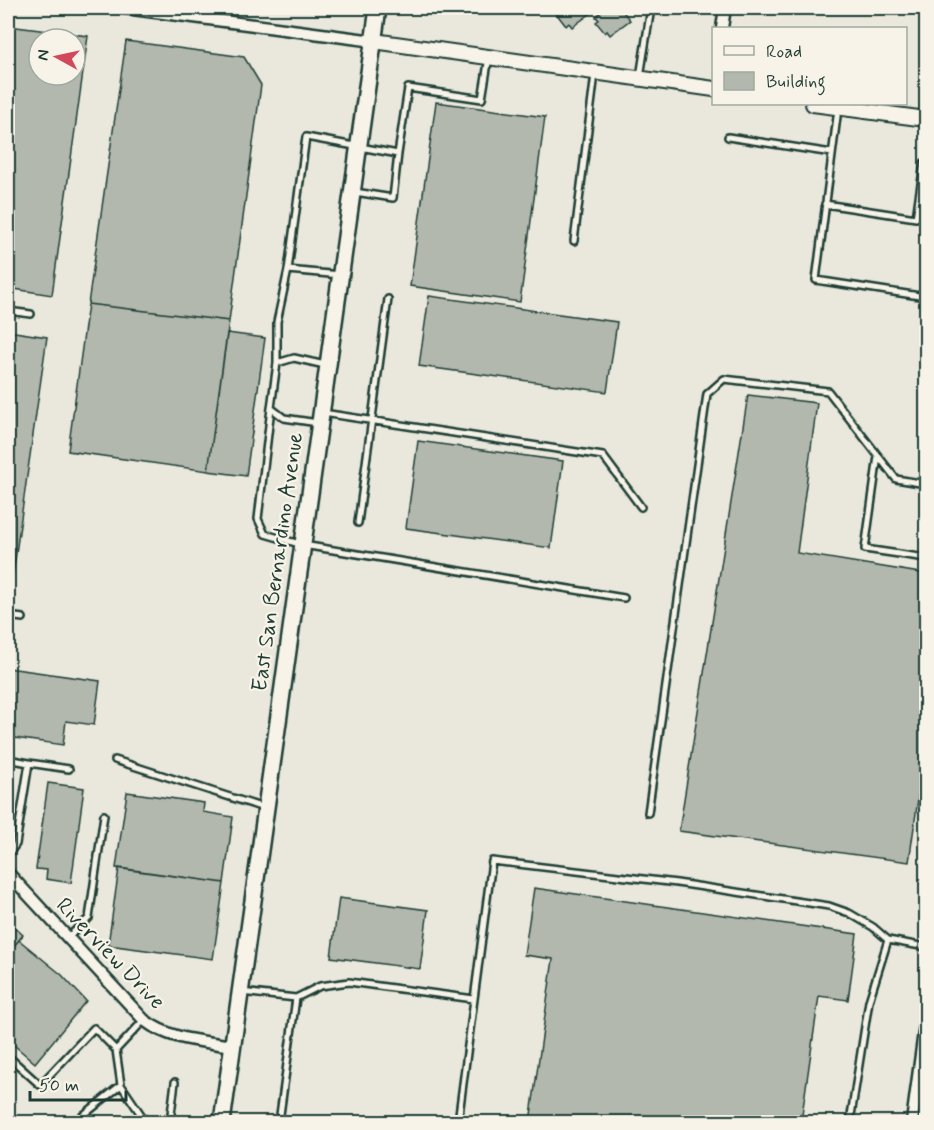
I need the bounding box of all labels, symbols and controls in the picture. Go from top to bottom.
north arrow [27,27,87,87]
legend [712,27,907,105]
text: Road [766,40,802,64]
text: N [32,48,55,62]
text: Building [766,70,826,96]
street label: East San Bernardino Avenue [246,431,310,693]
street label: Riverview Drive [49,892,171,1016]
scale bar [30,1064,126,1102]
text: 50 m [39,1074,79,1098]

